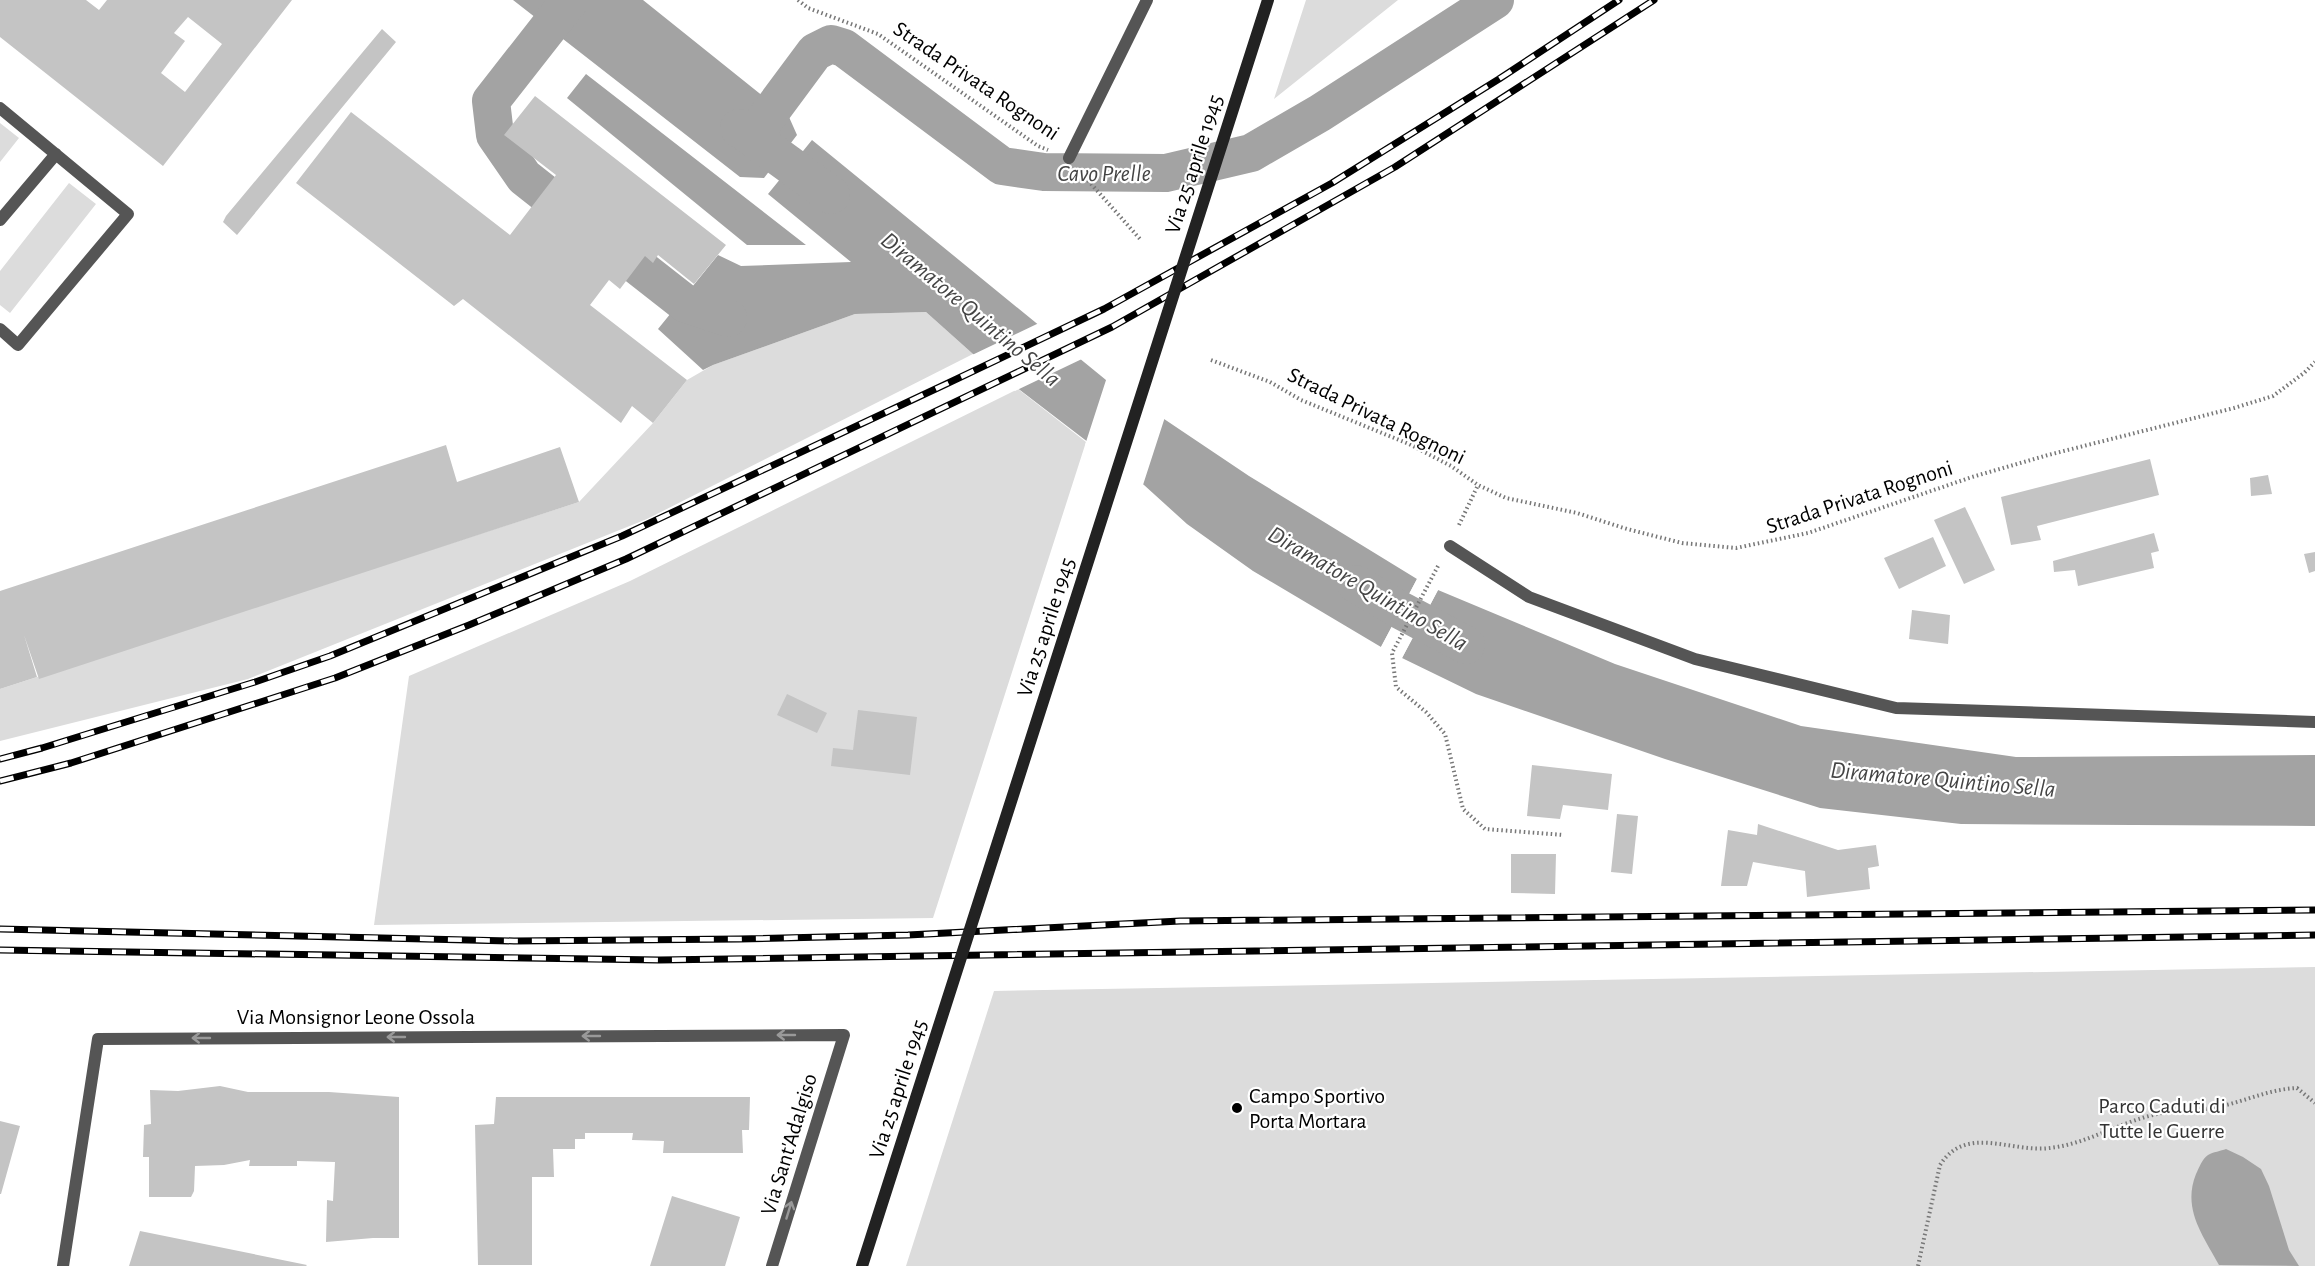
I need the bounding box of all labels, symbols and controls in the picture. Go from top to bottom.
street label: Strada Privata Rognoni [890,17,1063,144]
street label: Via 25 aprile 1945 [1161,92,1227,237]
water label: Cavo Prelle [1057,162,1151,186]
water label: Diramatore Quintino Sella [876,228,1065,392]
street label: Strada Privata Rognoni [1284,363,1469,468]
street label: Strada Privata Rognoni [1763,456,1955,537]
water label: Diramatore Quintino Sella [1264,522,1471,656]
street label: Via 25 aprile 1945 [1013,555,1079,700]
water label: Diramatore Quintino Sella [1829,758,2056,802]
street label: Via Monsignor Leone Ossola [237,1006,475,1028]
street label: Via 25 aprile 1945 [865,1017,931,1162]
one-way arrow [776,1029,796,1041]
one-way arrow [581,1030,601,1042]
one-way arrow [386,1031,406,1043]
one-way arrow [191,1032,211,1044]
street label: Via Sant'Adalgiso [757,1071,821,1218]
place label: Campo Sportivo Porta Mortara [1249,1085,1385,1132]
park label: Parco Caduti di Tutte le Guerre [2098,1095,2226,1142]
marker: Campo Sportivo Porta Mortara [1230,1101,1244,1115]
one-way arrow [785,1201,796,1220]

